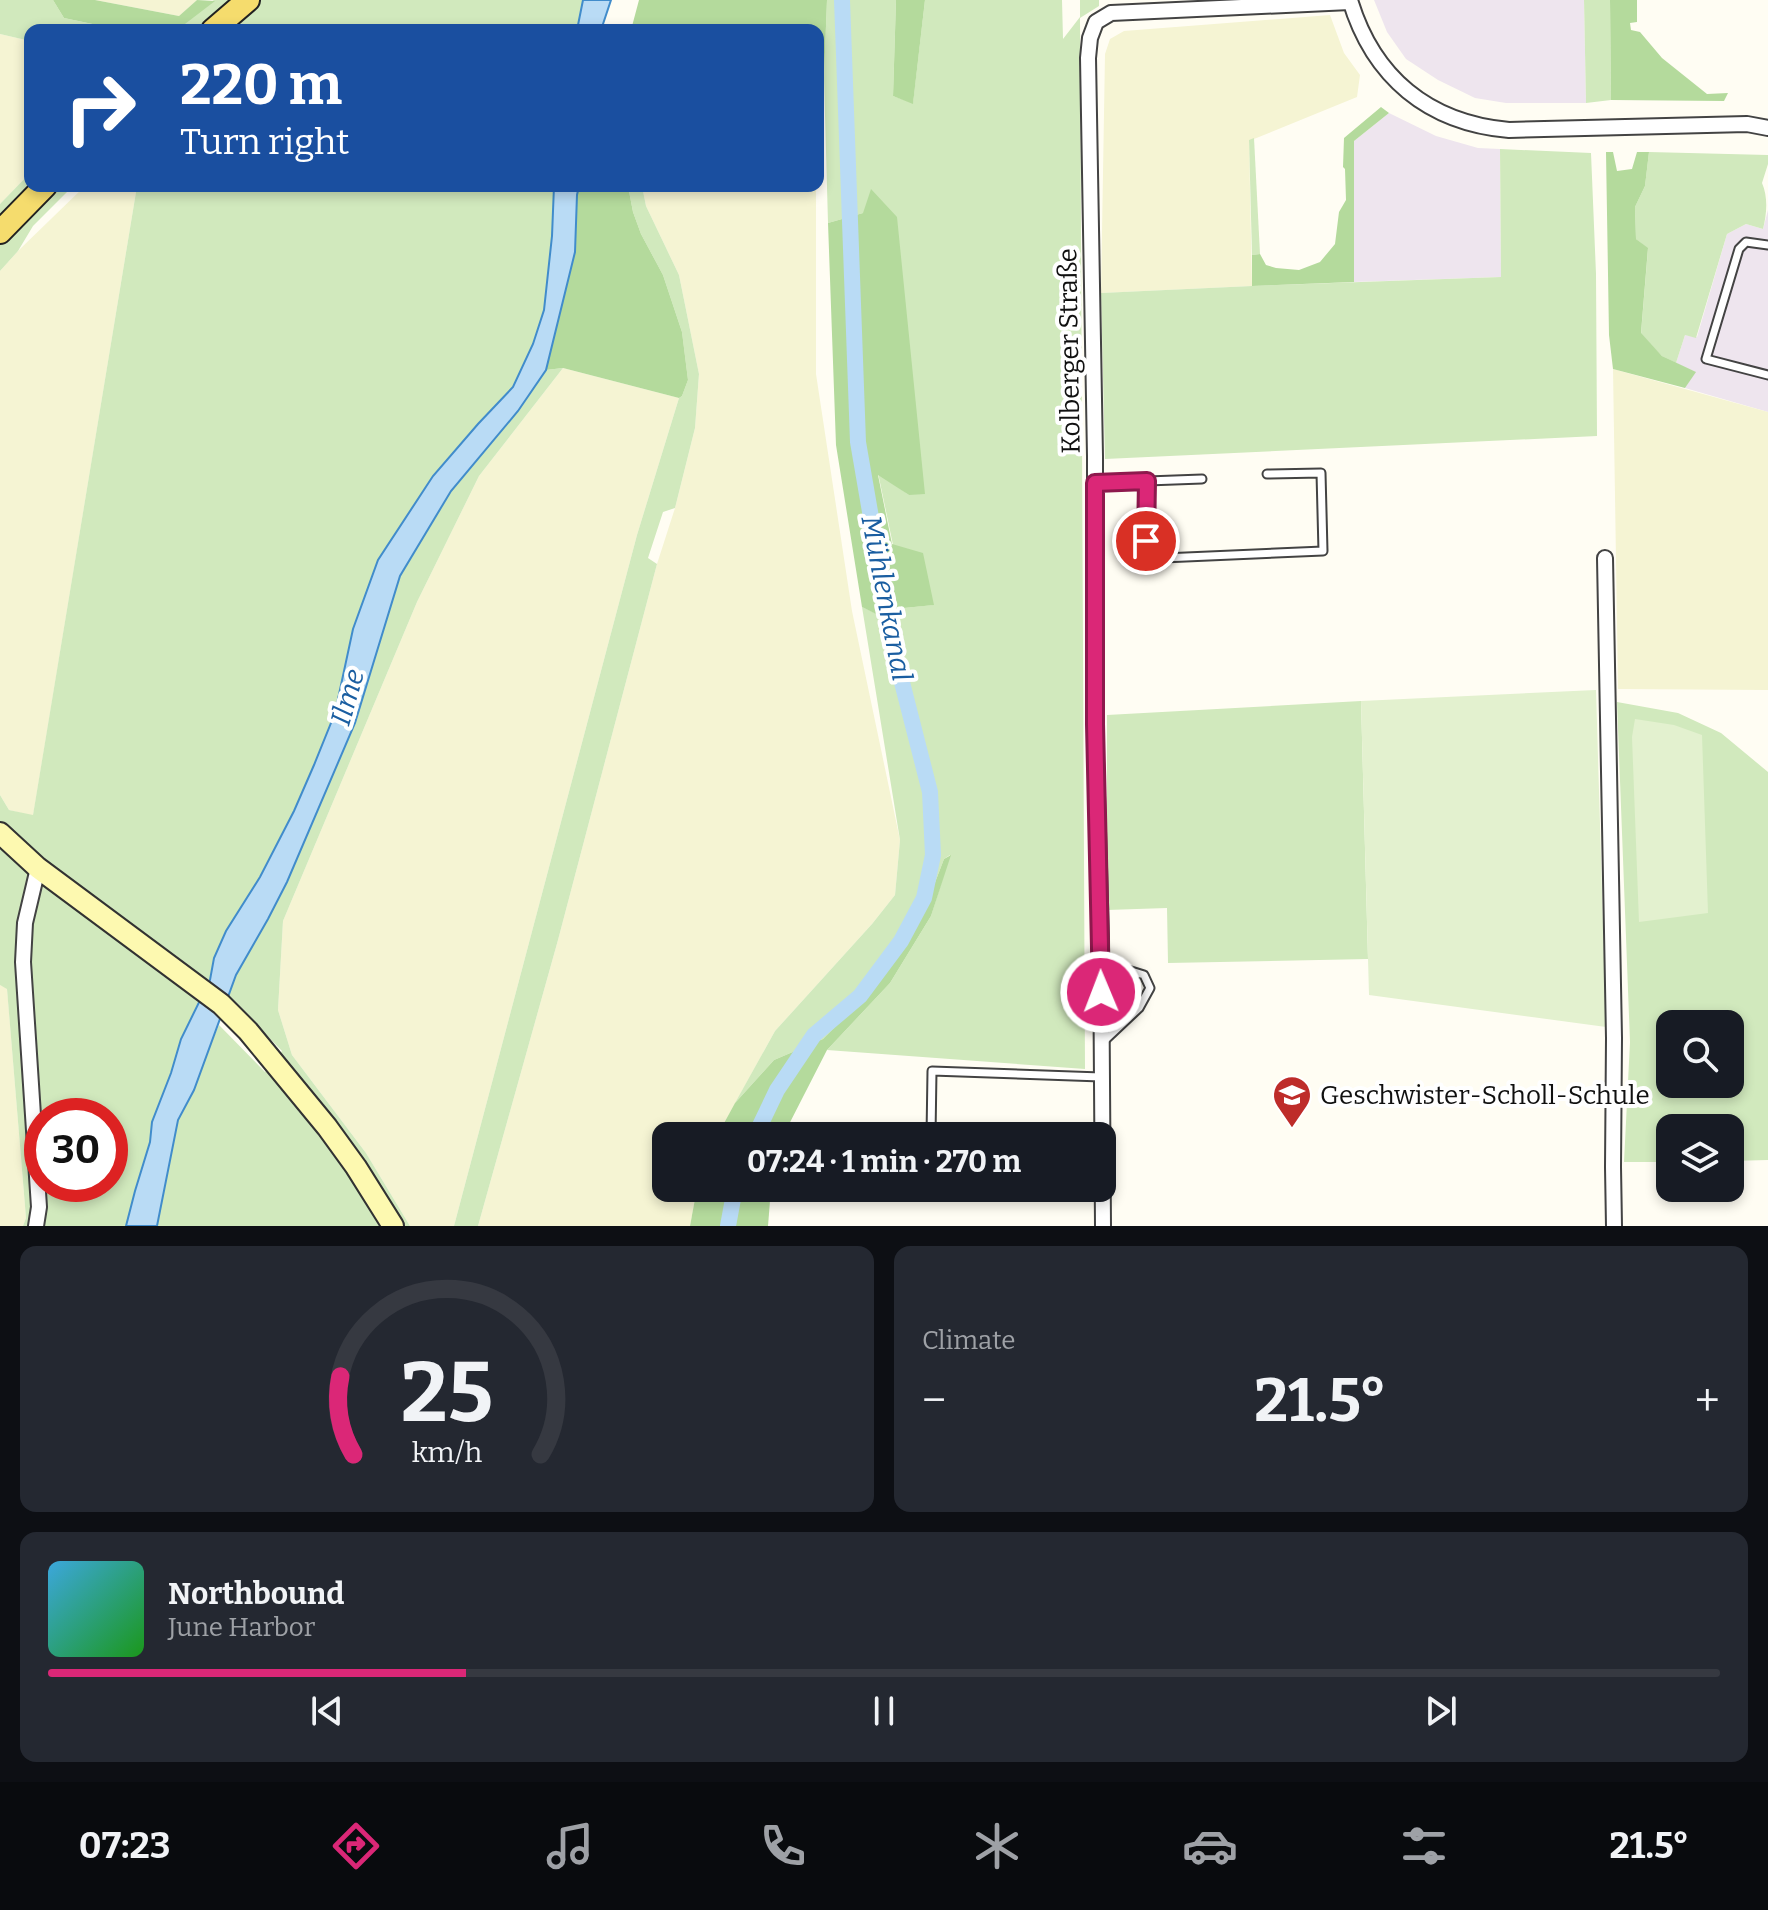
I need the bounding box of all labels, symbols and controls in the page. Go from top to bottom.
text: 220 m [180,52,342,119]
icon: right [48,56,152,160]
text: Turn right [180,120,349,164]
street label: Kolberger Straße [1052,248,1087,454]
pin [1112,507,1180,575]
water label: Mühlenkanal [854,513,919,684]
icon: arrive [1124,519,1168,563]
water label: Ilme [324,665,371,729]
position arrow [1059,950,1143,1034]
map controls [1656,1010,1744,1202]
button: search [1656,1010,1744,1098]
school or university icon: Geschwister-Scholl-Schule [1271,1074,1313,1129]
place label: Geschwister-Scholl-Schule [1320,1080,1650,1111]
speed limit sign: 30 [24,1098,128,1202]
button: layers [1656,1114,1744,1202]
text: 07:24 · 1 min · 270 m [747,1144,1021,1180]
text: Climate [922,1325,1016,1356]
text: 25 [401,1343,493,1443]
text: 21.5° [1254,1365,1387,1437]
text: − [922,1374,946,1427]
text: + [1695,1374,1720,1427]
text: km/h [412,1435,483,1470]
text: Northbound [168,1576,344,1612]
text: June Harbor [168,1612,315,1643]
icon: previous [305,1689,349,1733]
icon: pause [862,1689,906,1733]
icon: next [1419,1689,1463,1733]
icon: directions [328,1818,384,1874]
icon: music [542,1818,598,1874]
icon: phone [755,1818,811,1874]
icon: climate [969,1818,1025,1874]
icon: car [1182,1818,1238,1874]
icon: filters [1396,1818,1452,1874]
text: 07:23 [79,1824,170,1868]
text: 21.5° [1609,1824,1689,1868]

